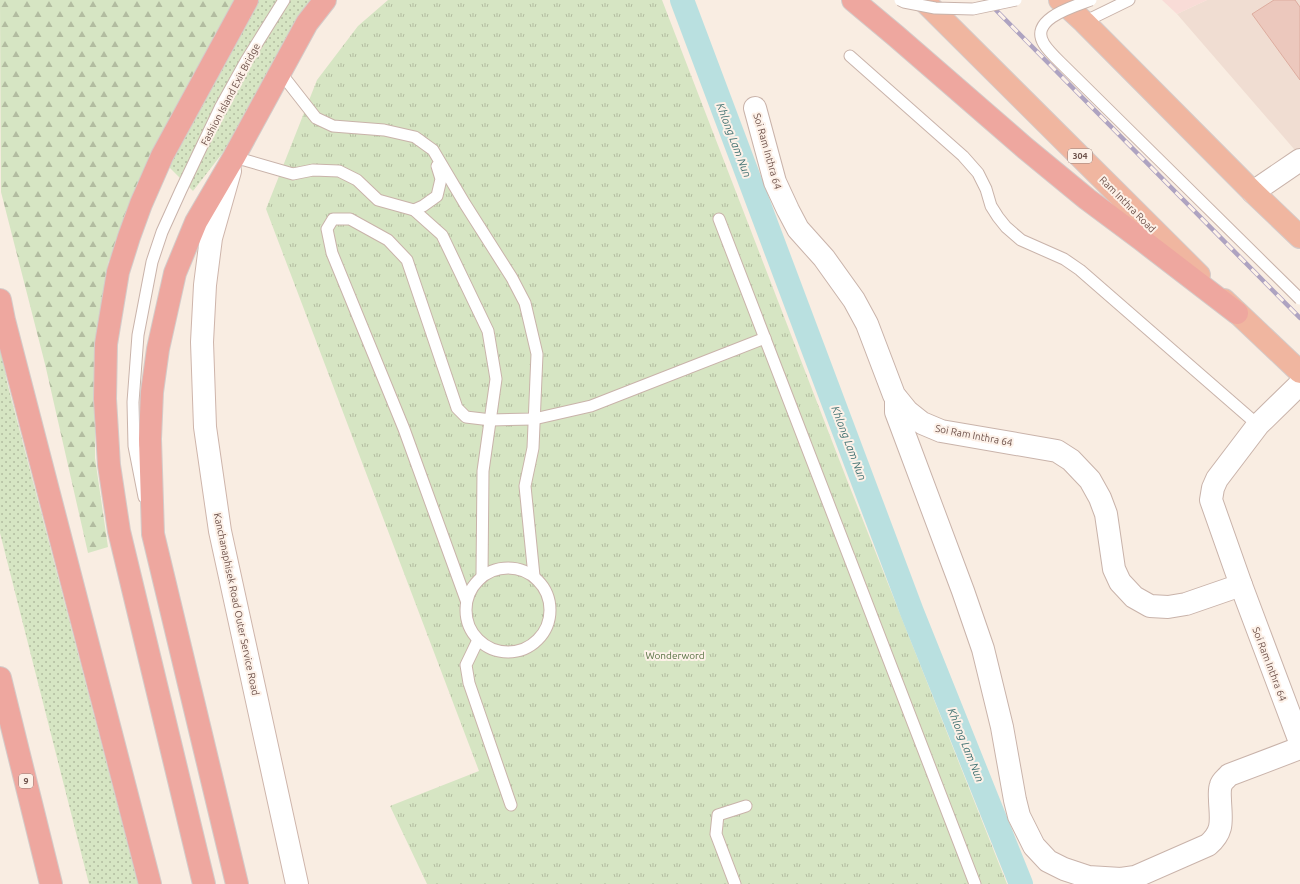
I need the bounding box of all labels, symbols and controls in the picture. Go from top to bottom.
street label: Fashion Island Exit Bridge [199,41,262,147]
water label: Khlong Lam Nun [714,101,754,179]
street label: Soi Ram Inthra 64 [751,112,784,191]
road number: 304 [1068,149,1092,163]
street label: Ram Inthra Road [1097,174,1158,235]
water label: Khlong Lam Nun [829,404,869,482]
street label: Soi Ram Inthra 64 [934,423,1014,448]
street label: Kanchanaphisek Road Outer Service Road [212,512,261,697]
street label: Soi Ram Inthra 64 [1250,626,1289,703]
park label: Wonderword [645,650,705,661]
water label: Khlong Lam Nun [946,706,986,784]
road number: 9 [19,774,33,788]

